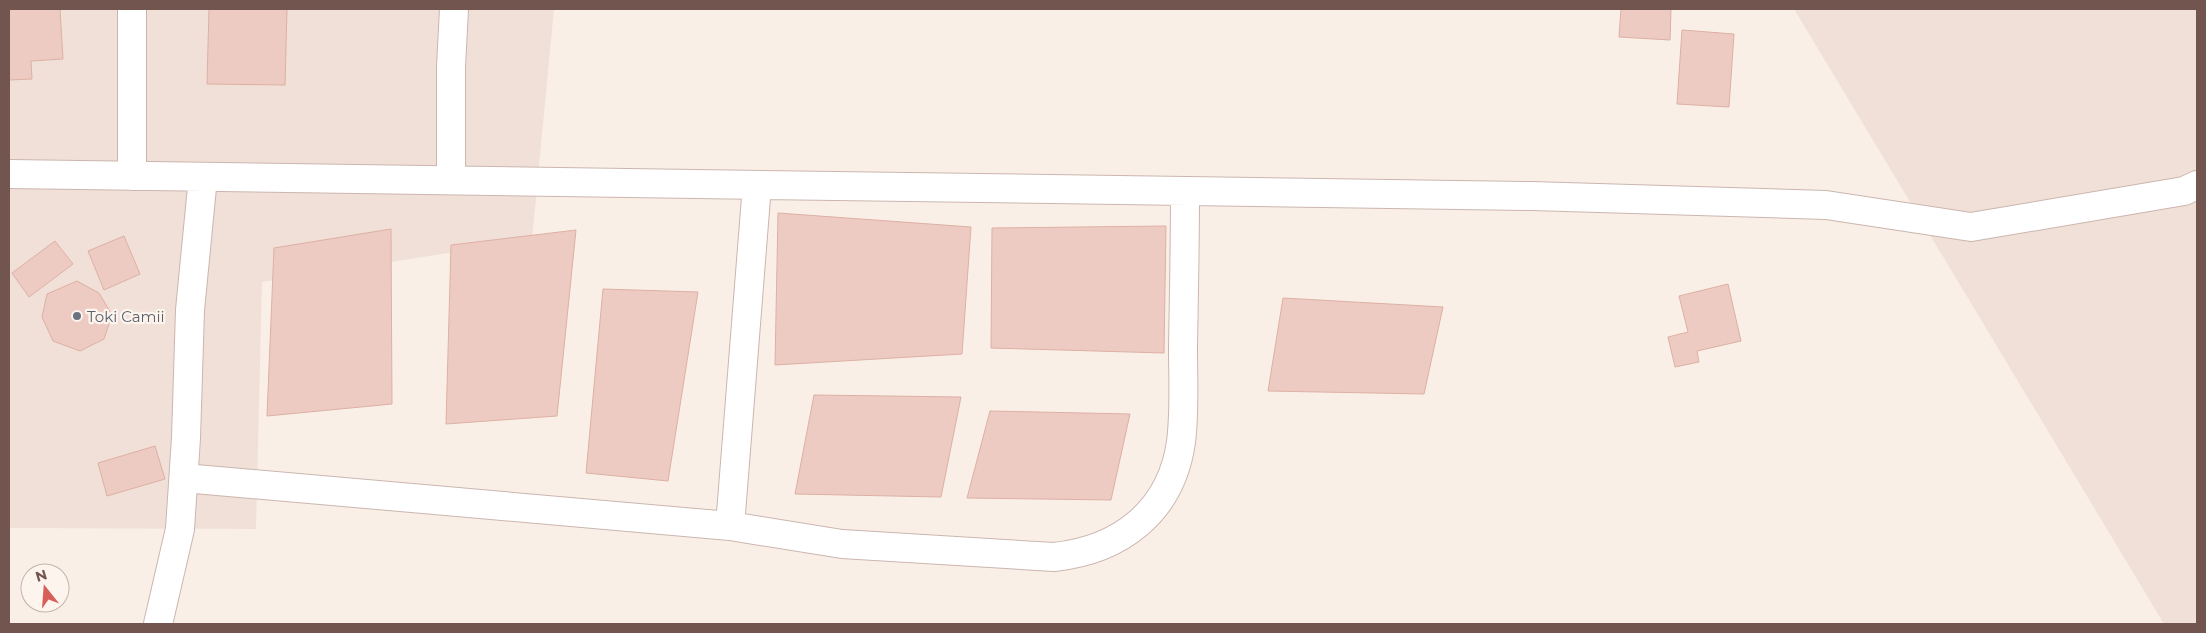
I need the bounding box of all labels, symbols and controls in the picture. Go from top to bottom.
place label: Toki Camii [87,307,164,326]
marker: Toki Camii [71,310,83,322]
north arrow [20,563,70,613]
text: N [33,565,49,586]

